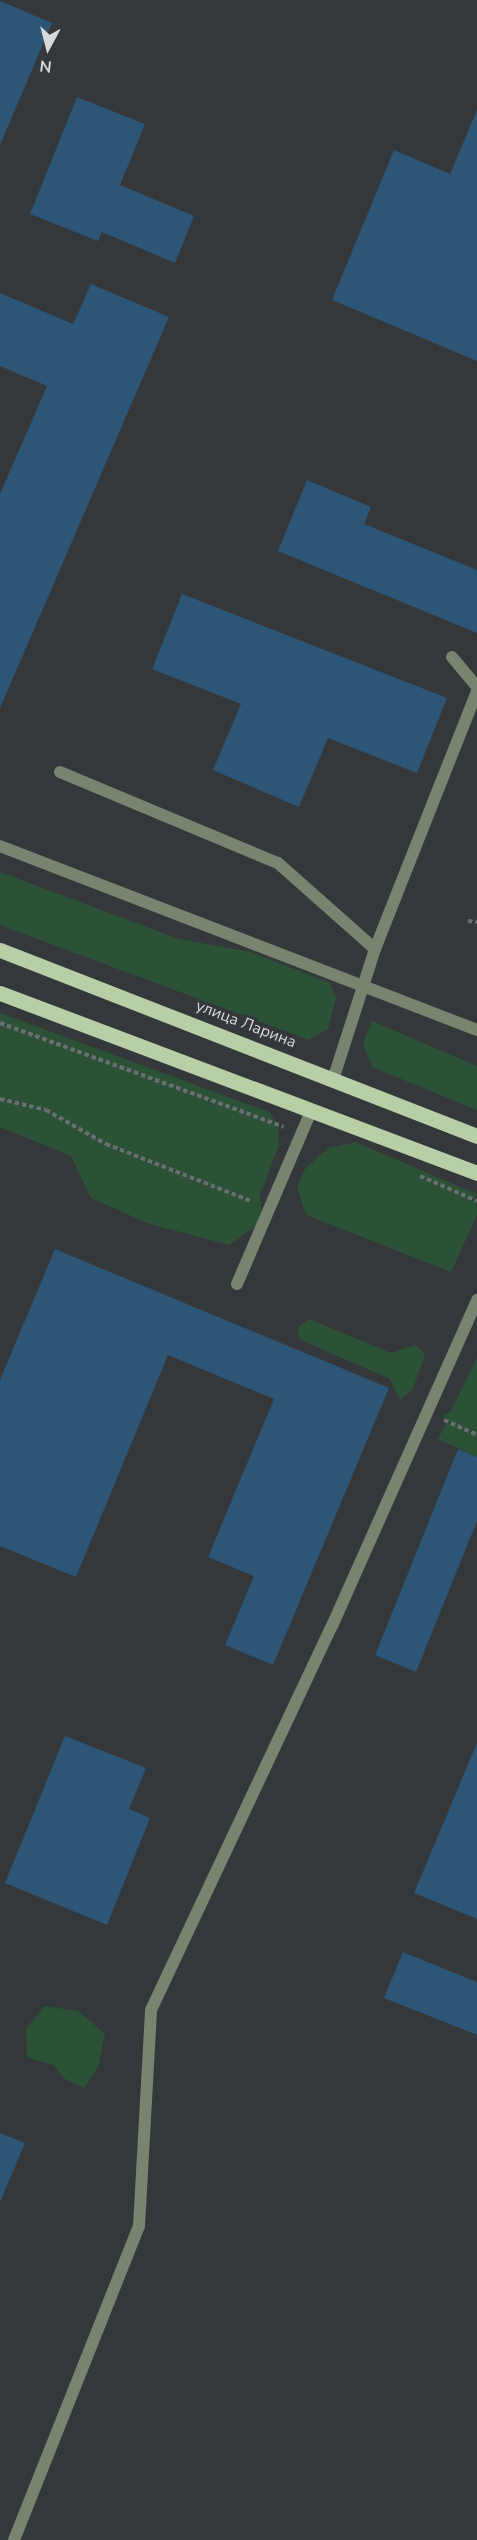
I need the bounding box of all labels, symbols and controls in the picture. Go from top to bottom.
north arrow [18,18,78,78]
text: N [39,54,53,78]
street label: улица Ларина [193,996,299,1052]

